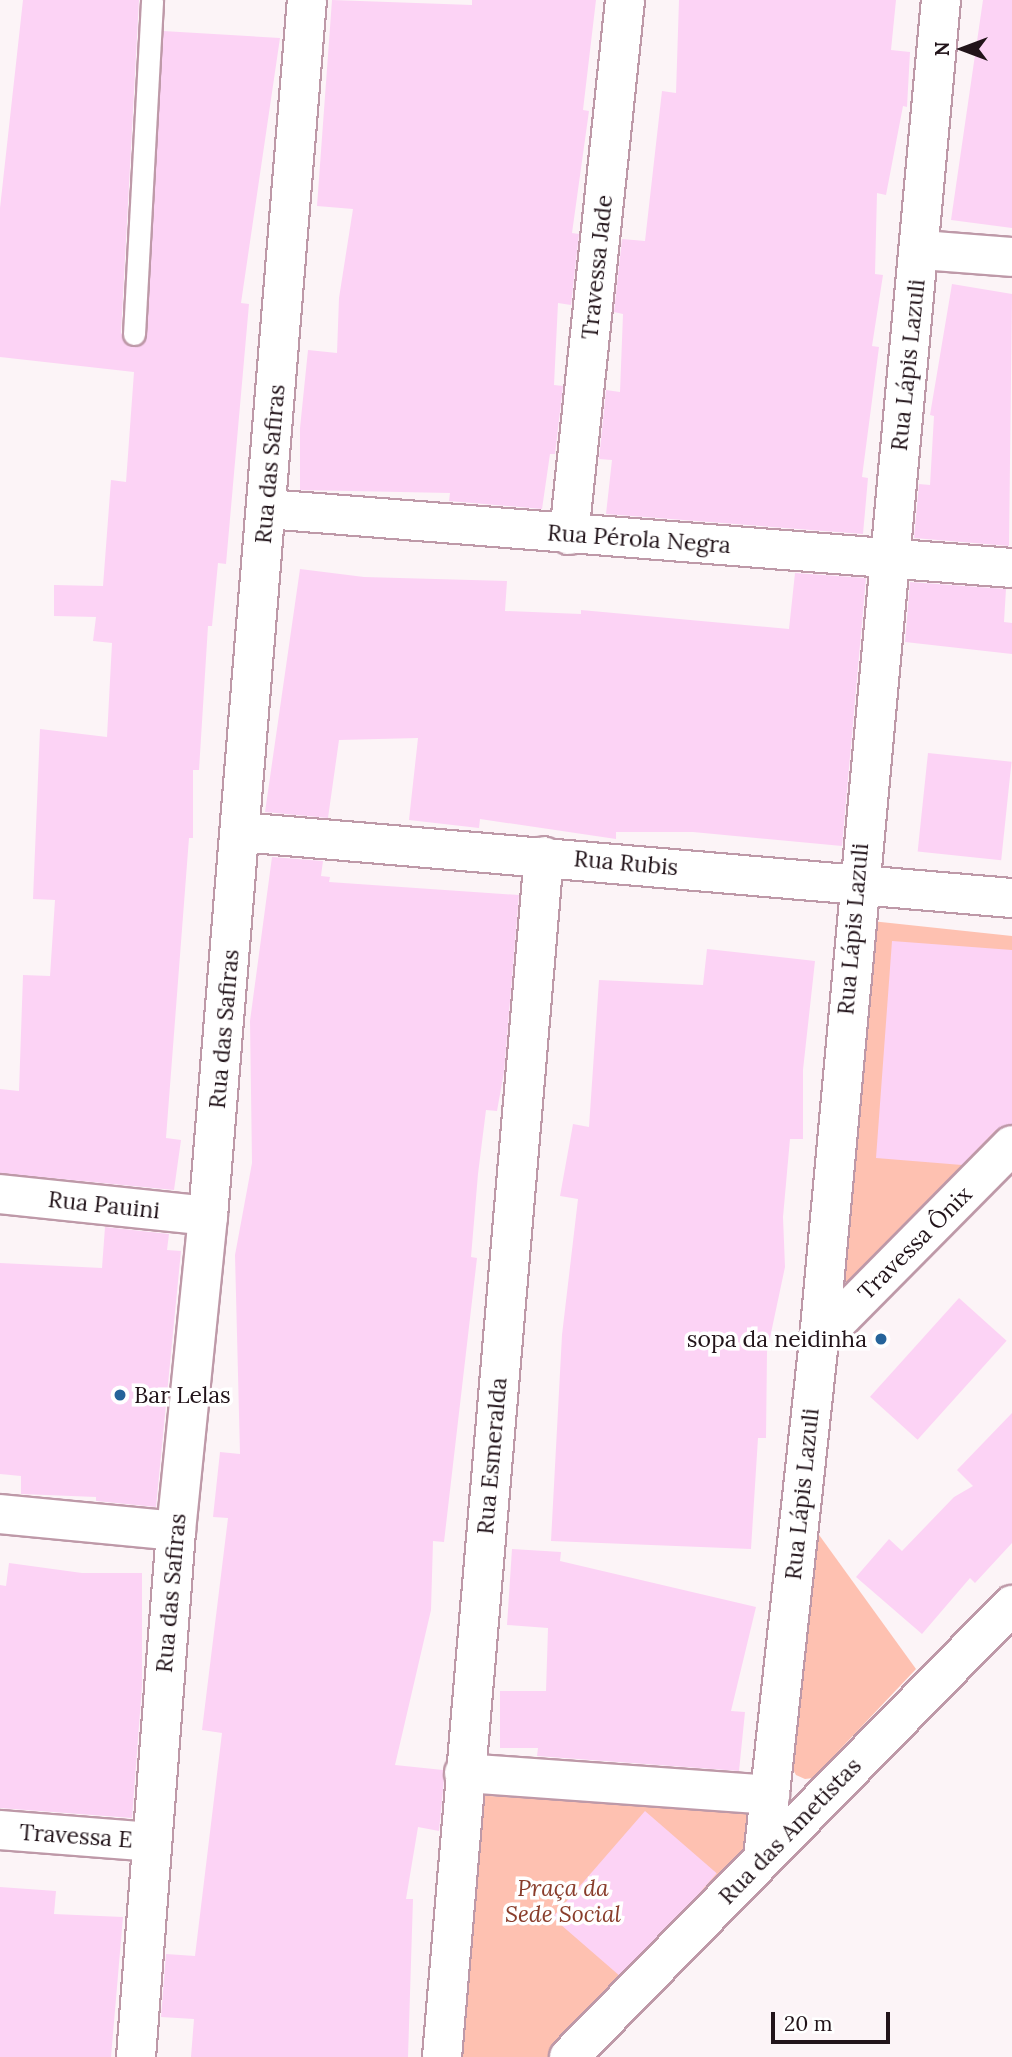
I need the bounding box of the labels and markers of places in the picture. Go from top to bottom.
place label: sopa da neidinha [687,1325,867,1353]
marker: sopa da neidinha [873,1331,889,1347]
place label: Bar Lelas [134,1381,231,1409]
marker: Bar Lelas [112,1387,128,1403]

